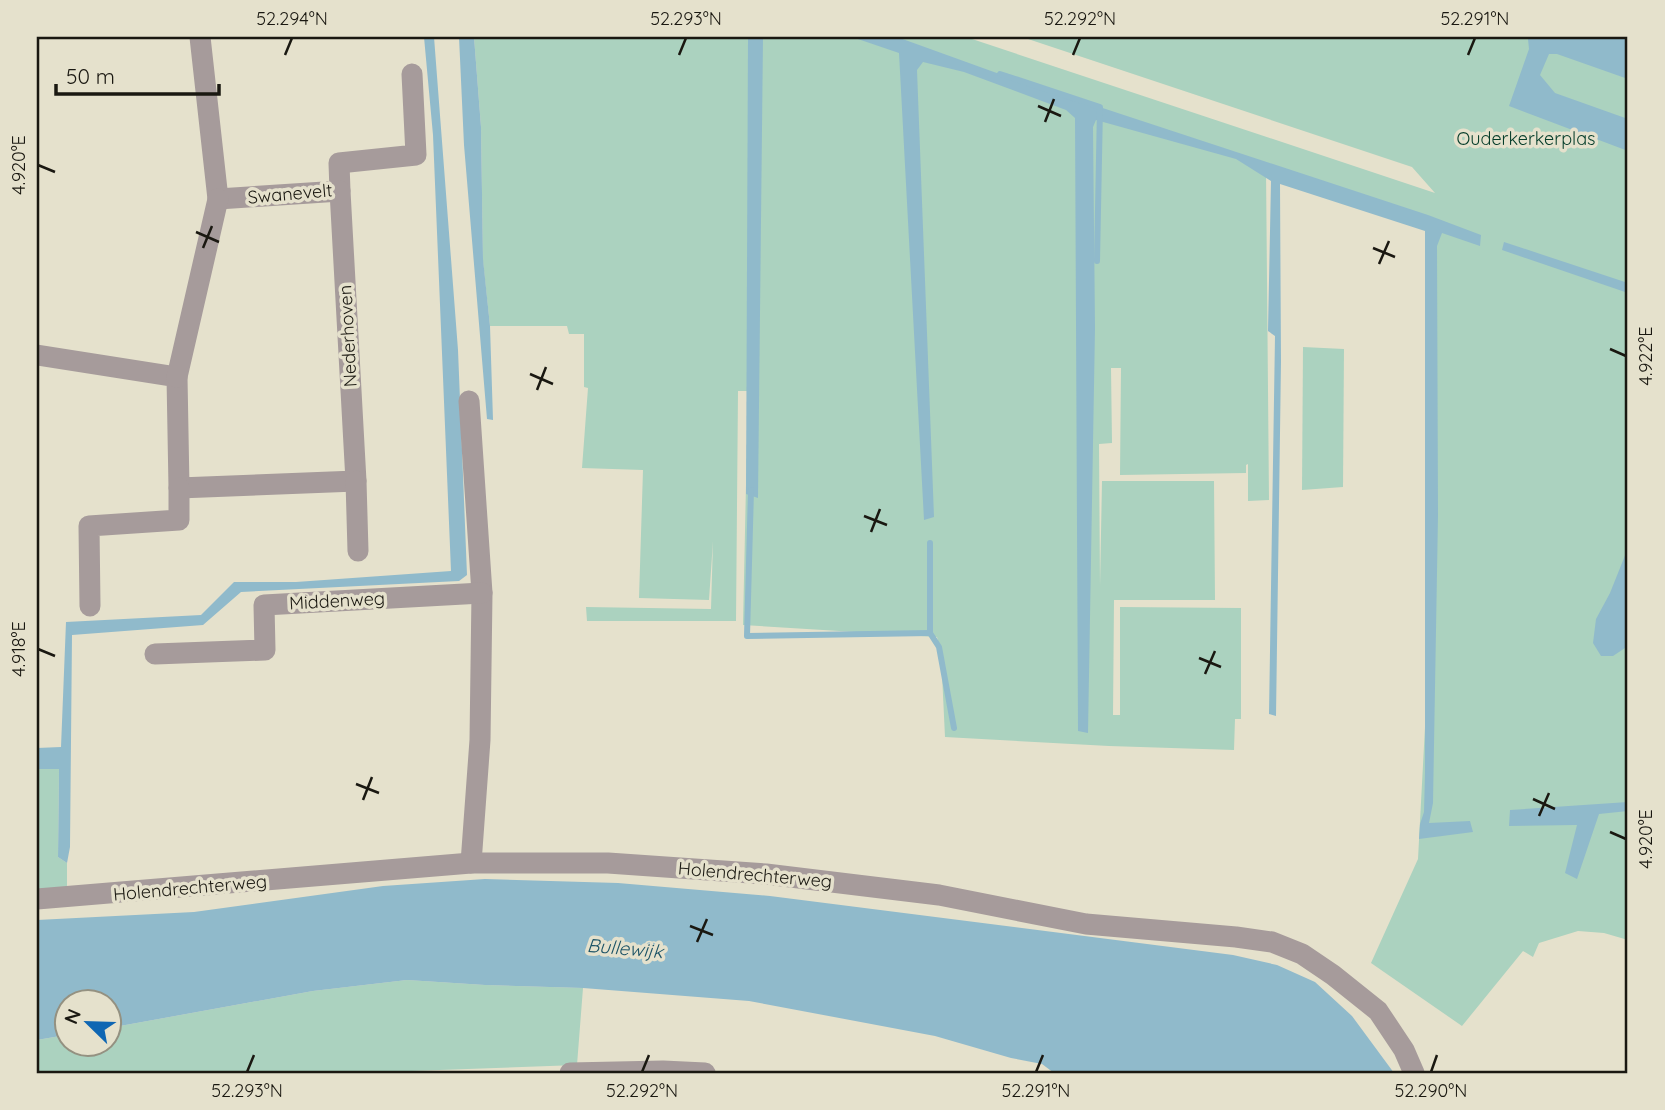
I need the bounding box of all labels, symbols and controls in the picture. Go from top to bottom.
text: 52.294°N [256,7,328,30]
text: 52.293°N [650,7,722,30]
text: 52.292°N [1044,7,1116,30]
text: 52.291°N [1441,7,1509,30]
scale bar [56,52,219,96]
text: 50 m [66,63,115,89]
park label: Ouderkerkerplas [1456,127,1596,150]
text: 4.920°E [7,135,30,195]
street label: Swanevelt [247,178,333,209]
street label: Nederhoven [333,284,362,388]
text: 4.922°E [1634,327,1657,385]
street label: Middenweg [288,587,386,614]
text: 4.918°E [7,621,30,677]
text: 4.920°E [1634,809,1657,869]
street label: Holendrechterweg [677,856,833,893]
street label: Holendrechterweg [112,869,268,906]
water label: Bullewijk [586,933,666,963]
north arrow [52,988,122,1058]
text: N [59,1005,86,1027]
text: 52.293°N [211,1079,283,1102]
text: 52.292°N [606,1079,678,1102]
text: 52.291°N [1002,1079,1070,1102]
text: 52.290°N [1395,1079,1467,1102]

